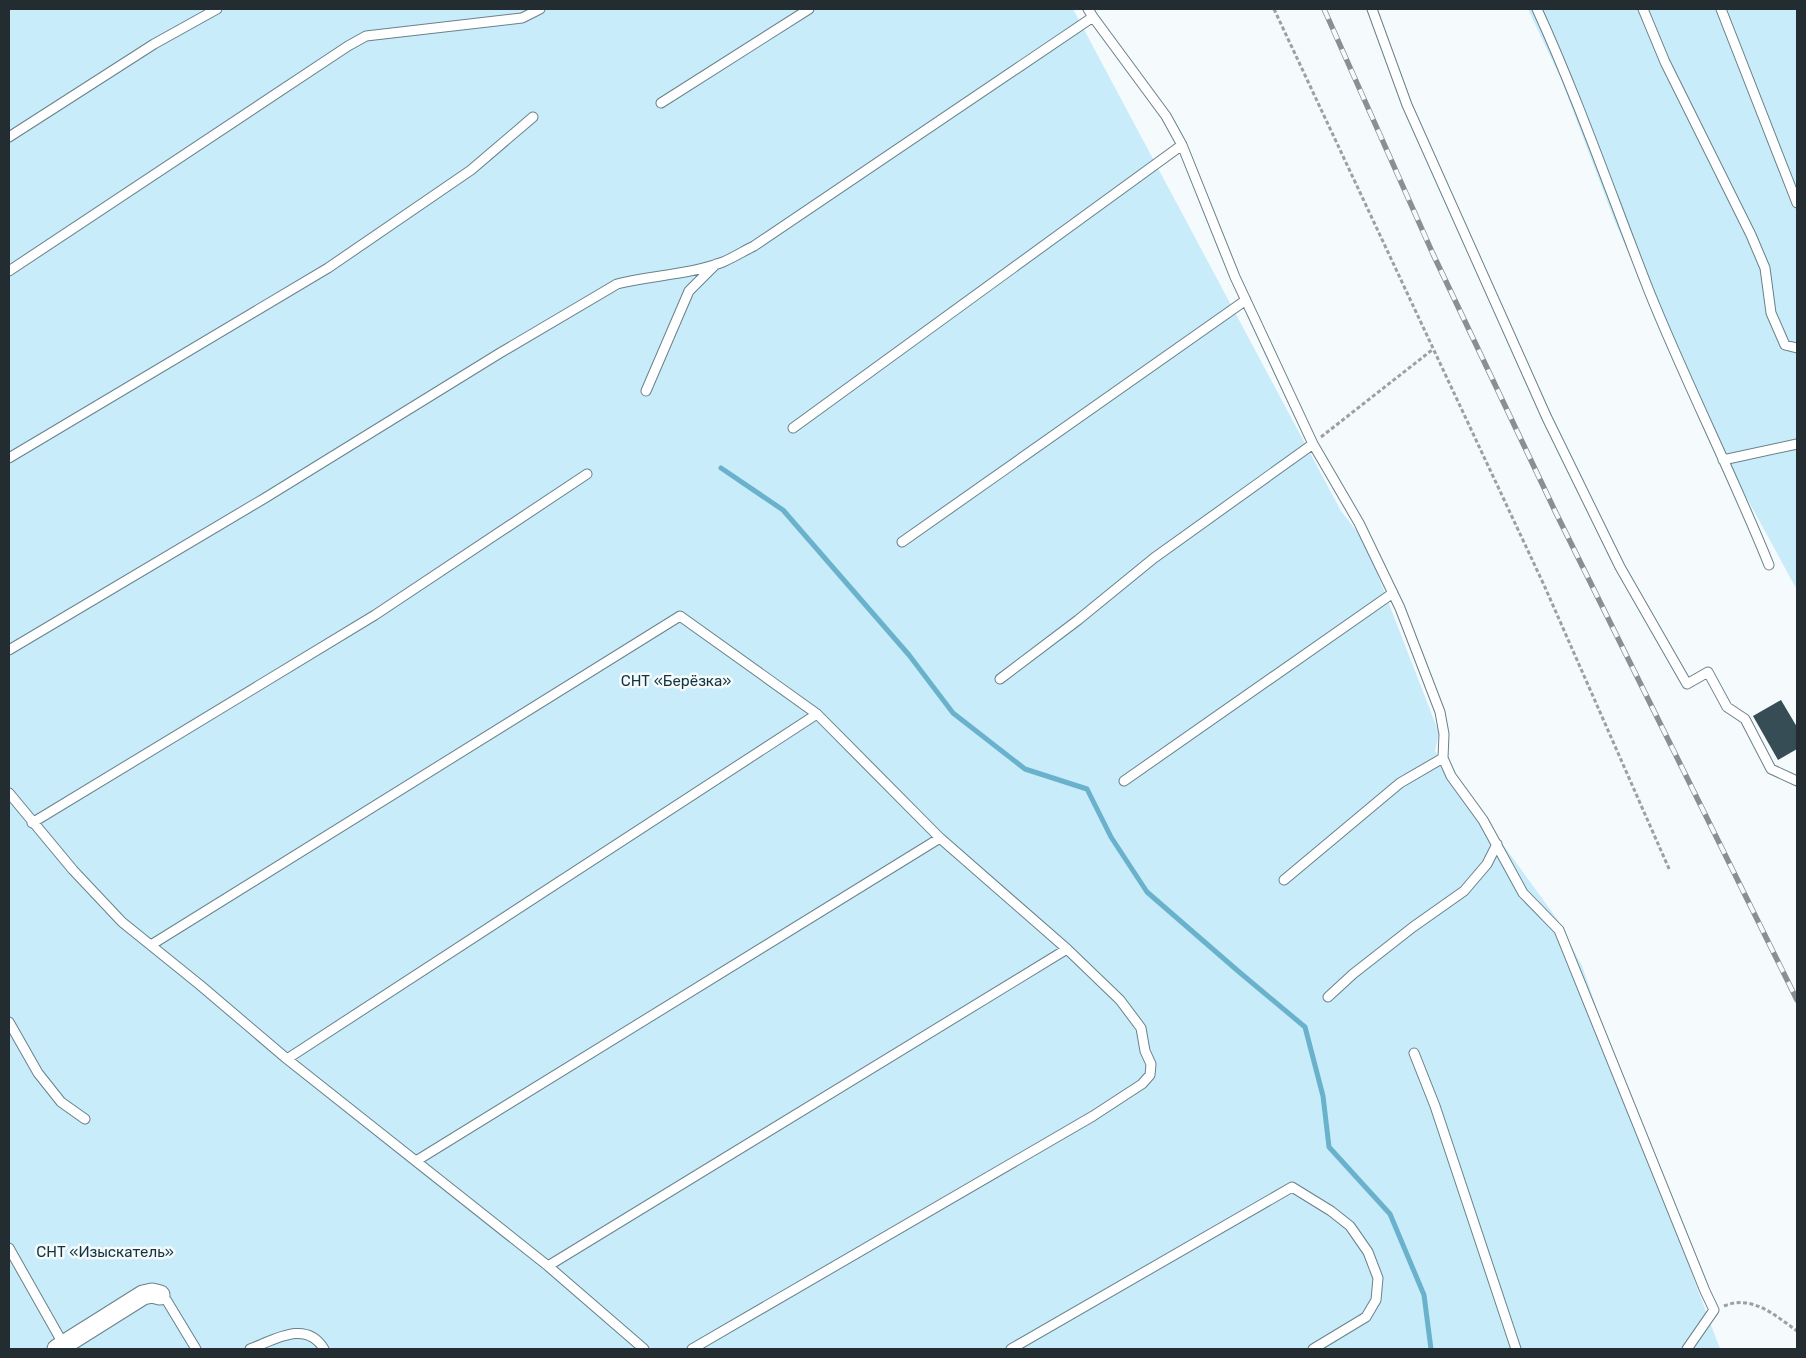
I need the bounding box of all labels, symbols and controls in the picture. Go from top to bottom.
park label: СНТ «Берёзка» [621,672,731,690]
park label: СНТ «Изыскатель» [36,1243,174,1261]

